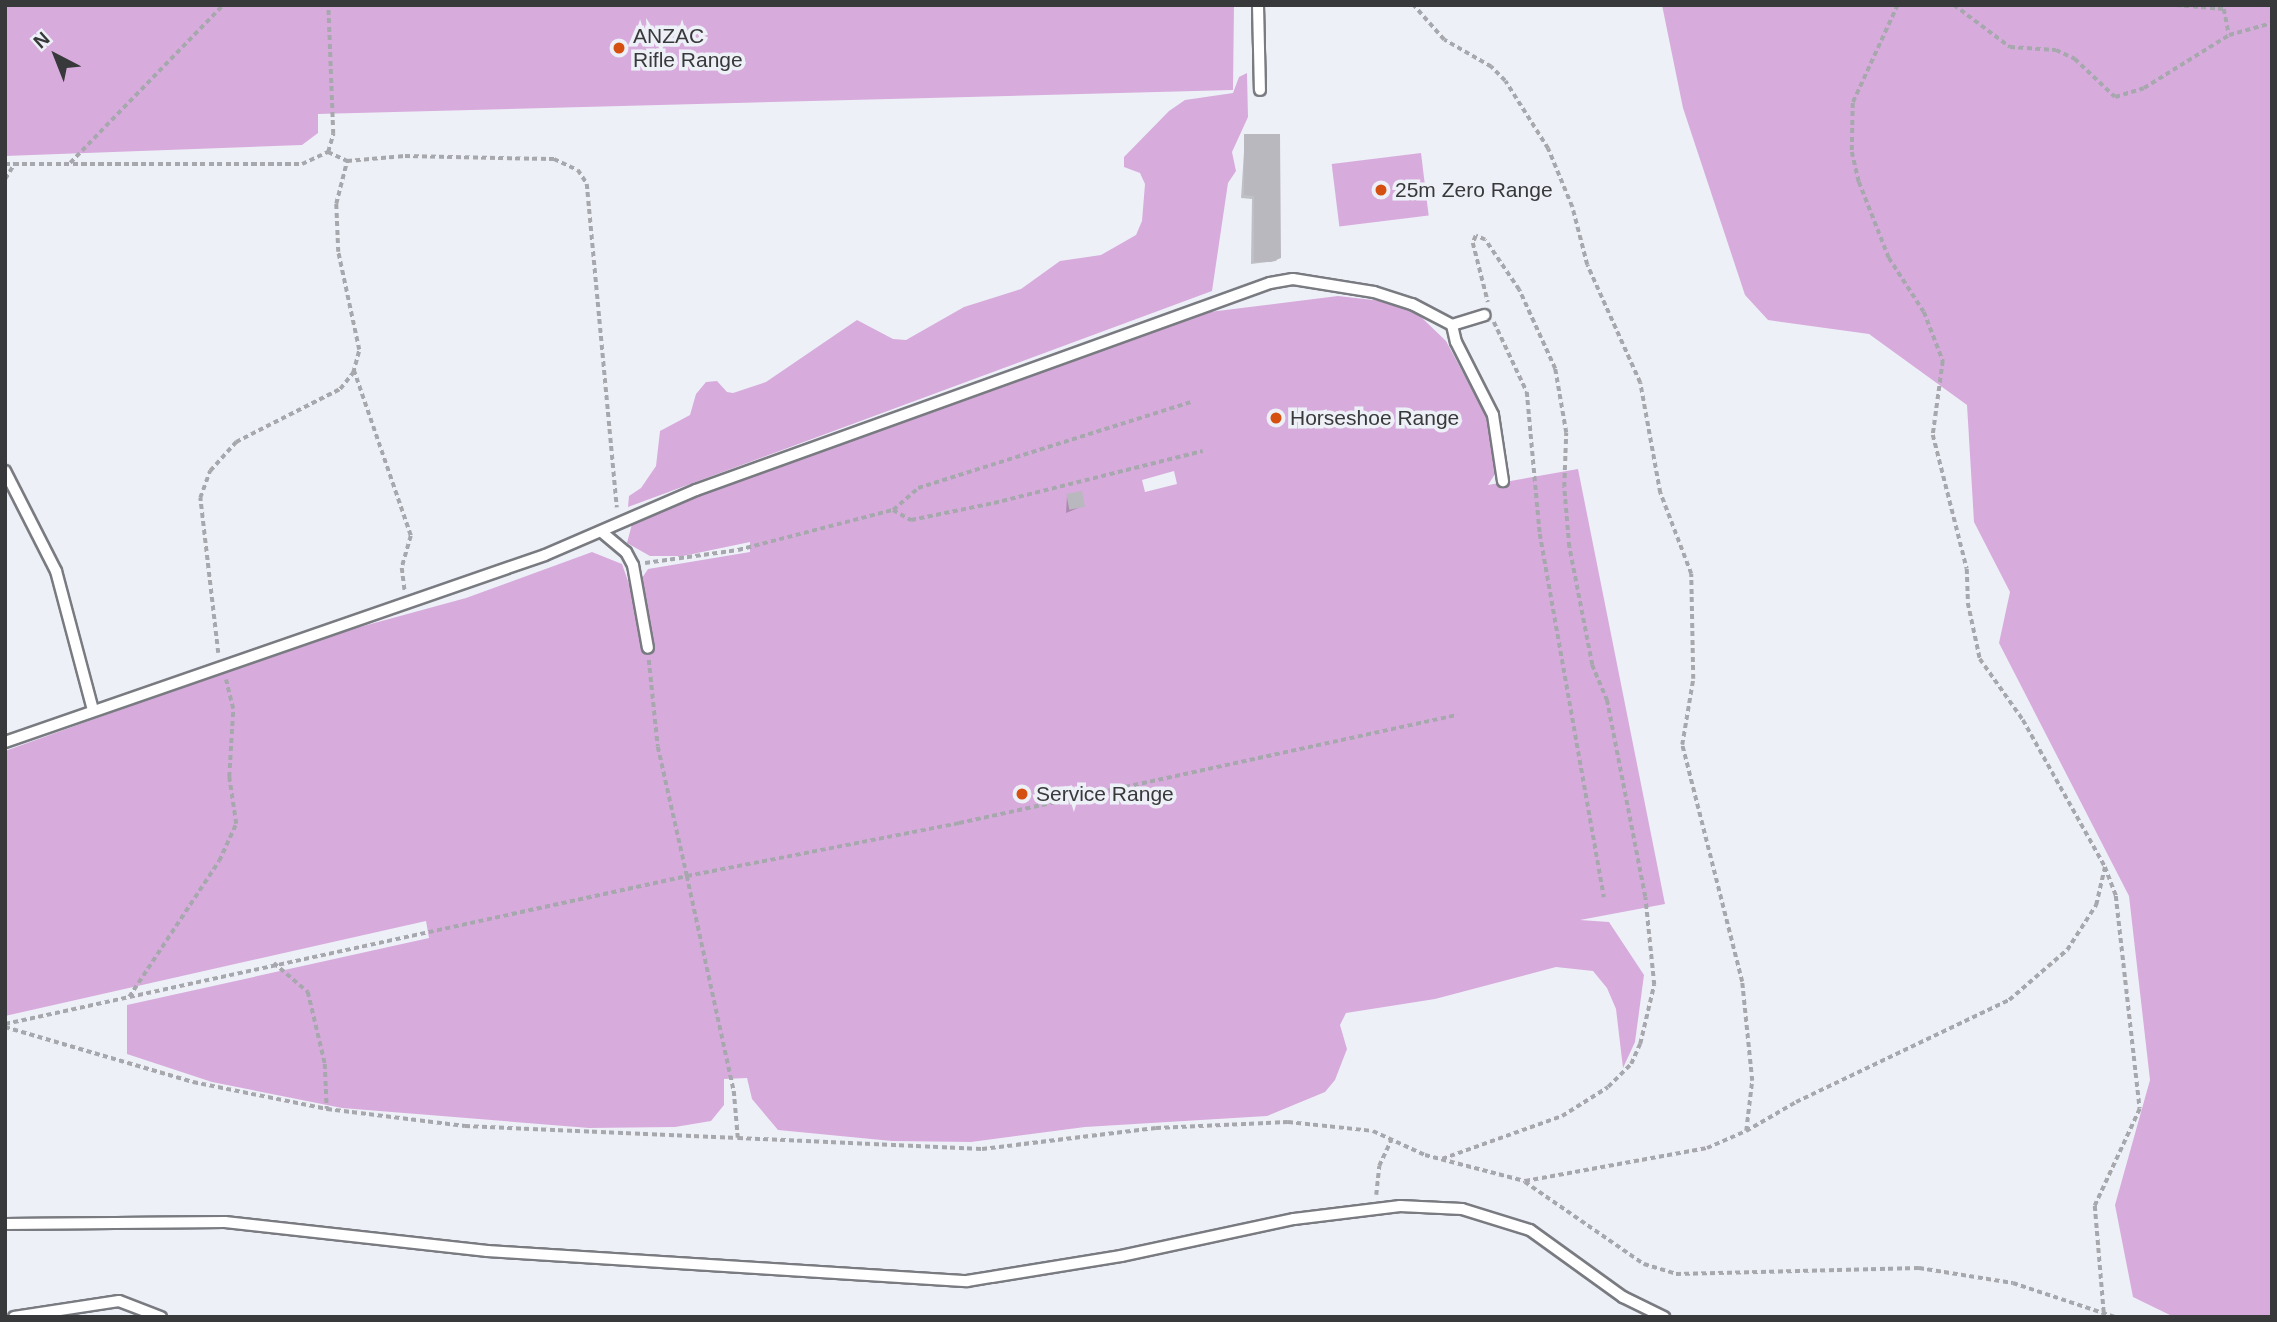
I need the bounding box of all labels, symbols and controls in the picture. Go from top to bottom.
north arrow [21,21,91,91]
place label: ANZAC Rifle Range [633,23,743,73]
text: N [29,28,54,52]
marker: ANZAC Rifle Range [611,40,627,56]
place label: 25m Zero Range [1395,177,1553,203]
marker: 25m Zero Range [1373,182,1389,198]
place label: Horseshoe Range [1290,405,1459,431]
marker: Horseshoe Range [1268,410,1284,426]
place label: Service Range [1036,781,1174,807]
marker: Service Range [1014,786,1030,802]

